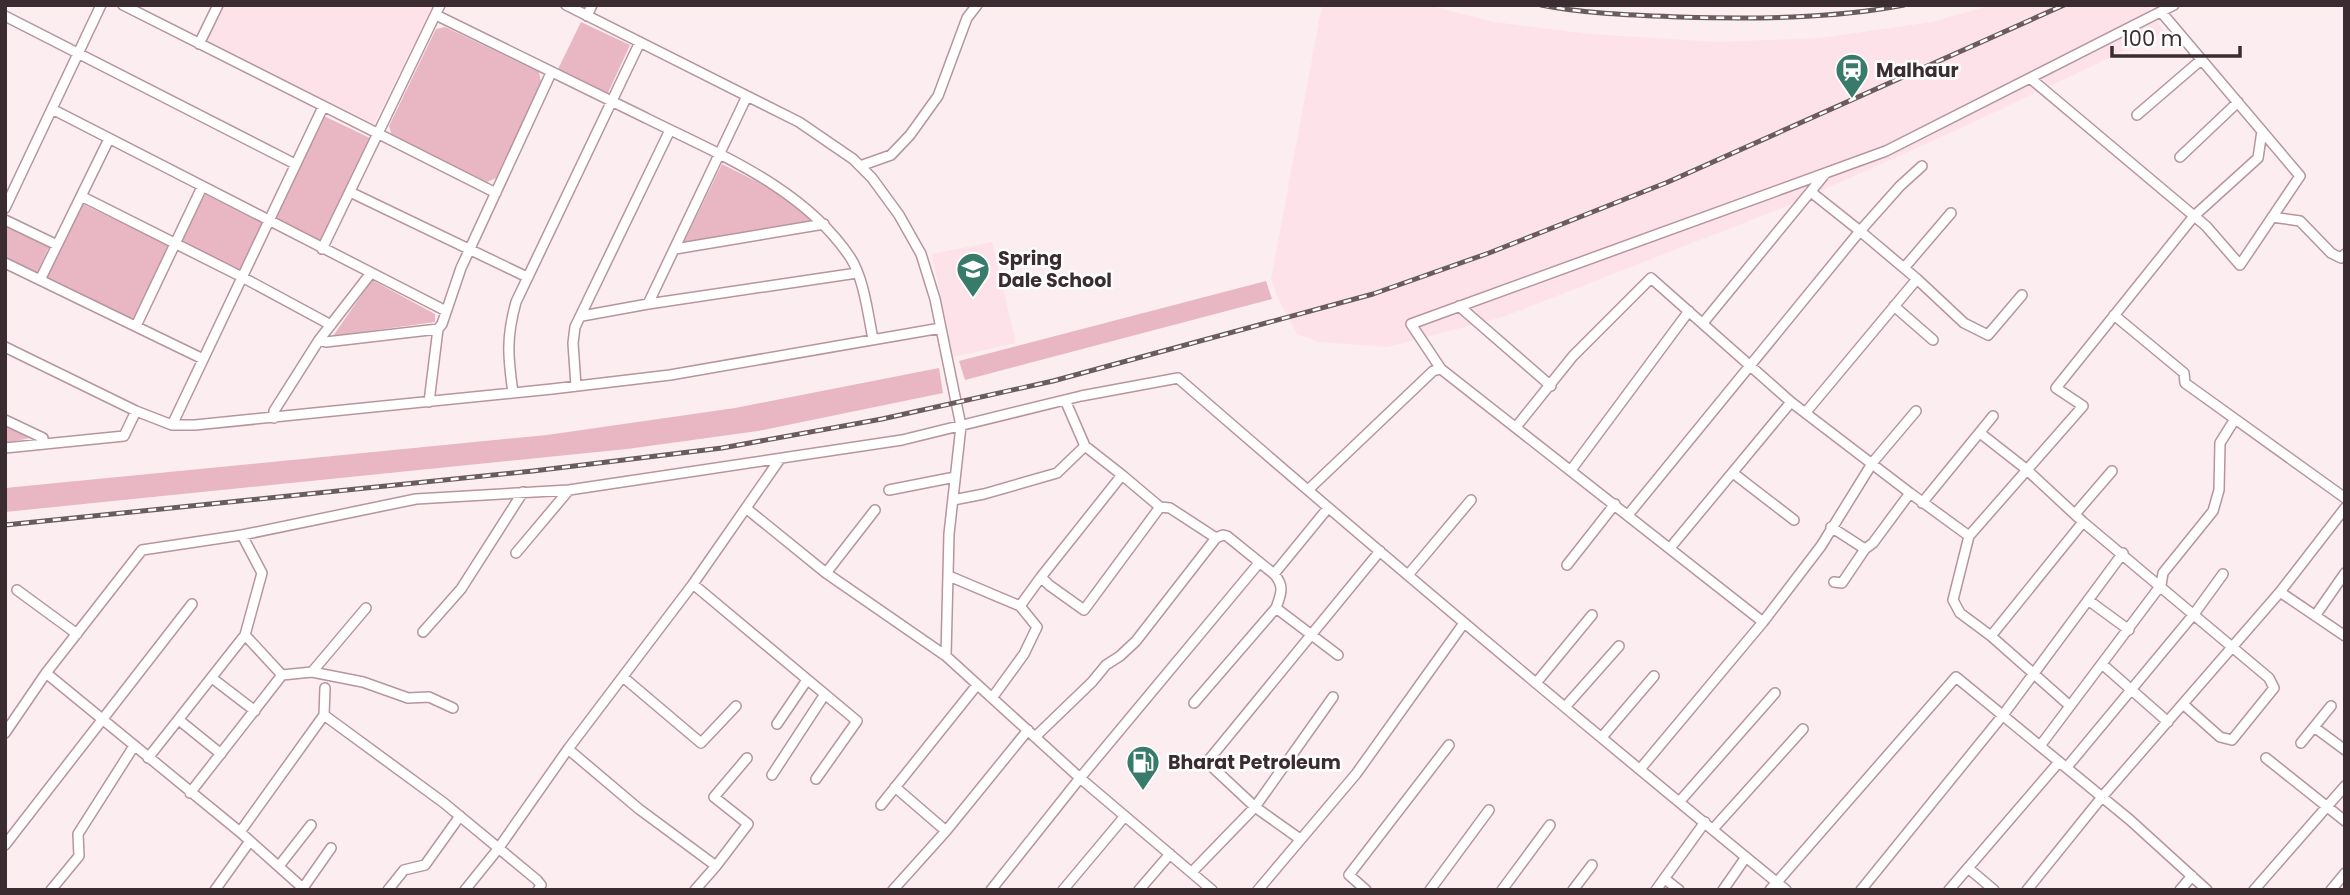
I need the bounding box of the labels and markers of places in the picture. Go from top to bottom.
station icon: Malhaur [1833,51,1871,100]
place label: Malhaur [1876,57,1959,84]
place label: Spring Dale School [998,245,1112,294]
school or university icon: Spring Dale School [954,250,992,299]
fuel station icon: Bharat Petroleum [1124,743,1162,792]
place label: Bharat Petroleum [1168,749,1341,776]

